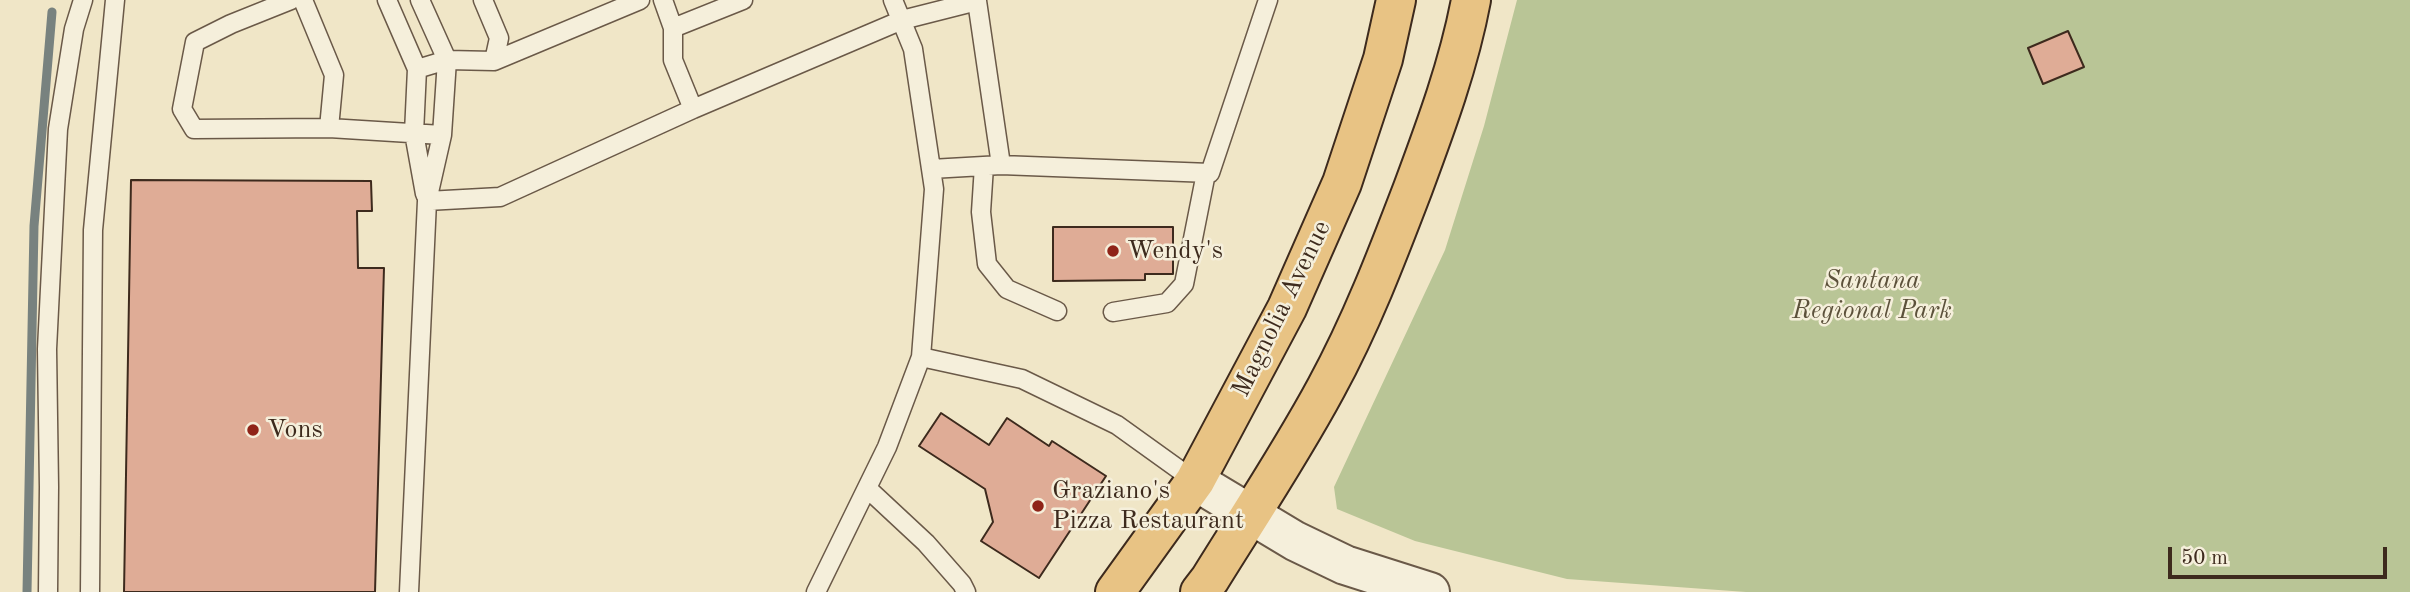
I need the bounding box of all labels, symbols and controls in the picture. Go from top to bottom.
street label: Magnolia Avenue [1226,216,1338,402]
place label: Wendy's [1127,235,1223,267]
marker: Wendy's [1105,243,1121,259]
park label: Santana Regional Park [1792,265,1952,326]
place label: Vons [267,414,323,446]
marker: Vons [245,422,261,438]
place label: Graziano's Pizza Restaurant [1052,475,1244,536]
marker: Graziano's Pizza Restaurant [1030,498,1046,514]
scale bar [2172,532,2391,576]
text: 50 m [2181,548,2228,569]

